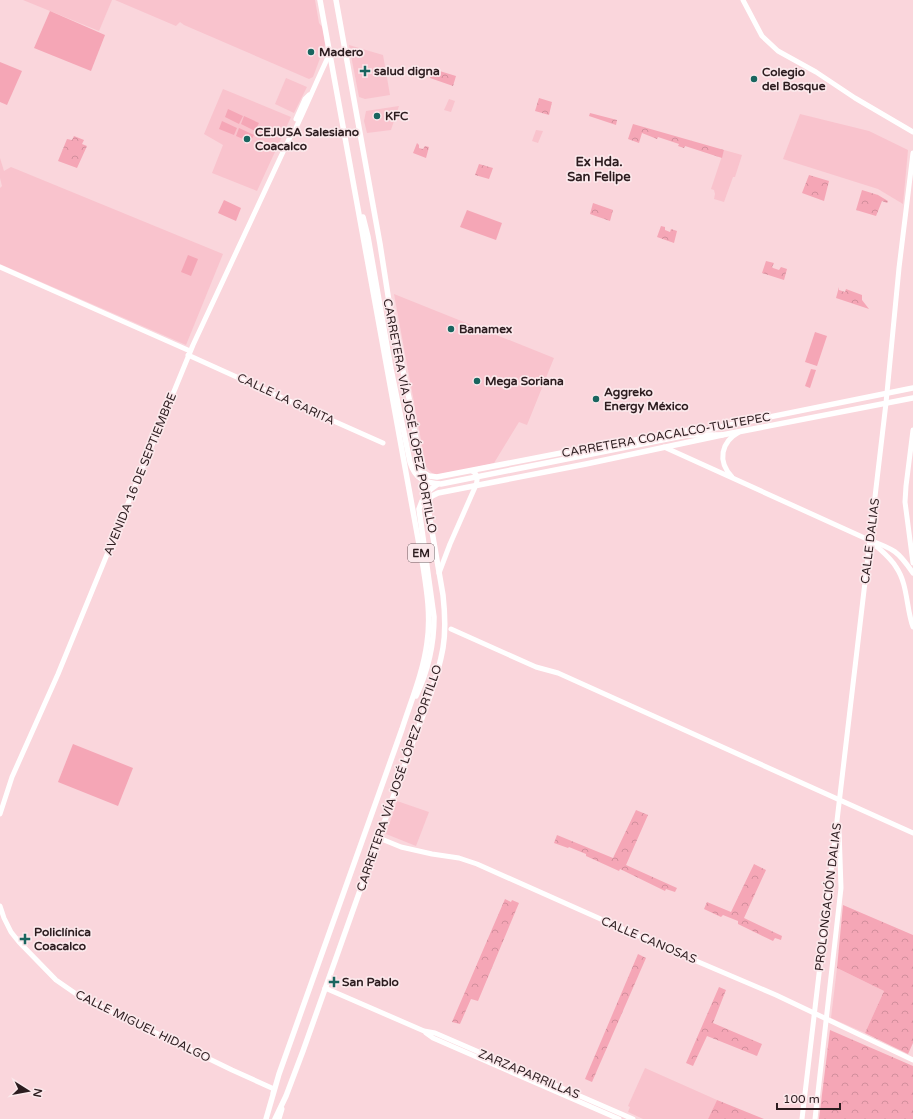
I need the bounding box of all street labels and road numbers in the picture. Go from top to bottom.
street label: CARRETERA VÍA JOSÉ LÓPEZ PORTILLO [380,297,440,535]
street label: CALLE LA GARITA [235,370,337,428]
street label: AVENIDA 16 DE SEPTIEMBRE [101,390,179,557]
street label: CARRETERA COACALCO-TULTEPEC [561,410,771,460]
street label: CALLE DALIAS [858,497,882,585]
road number: EM [408,544,434,562]
street label: CARRETERA VÍA JOSÉ LÓPEZ PORTILLO [354,663,445,893]
street label: PROLONGACIÓN DALIAS [812,822,844,972]
street label: CALLE CANOSAS [599,914,699,966]
street label: CALLE MIGUEL HIDALGO [73,987,213,1065]
street label: ZARZAPARRILLAS [476,1046,582,1102]

